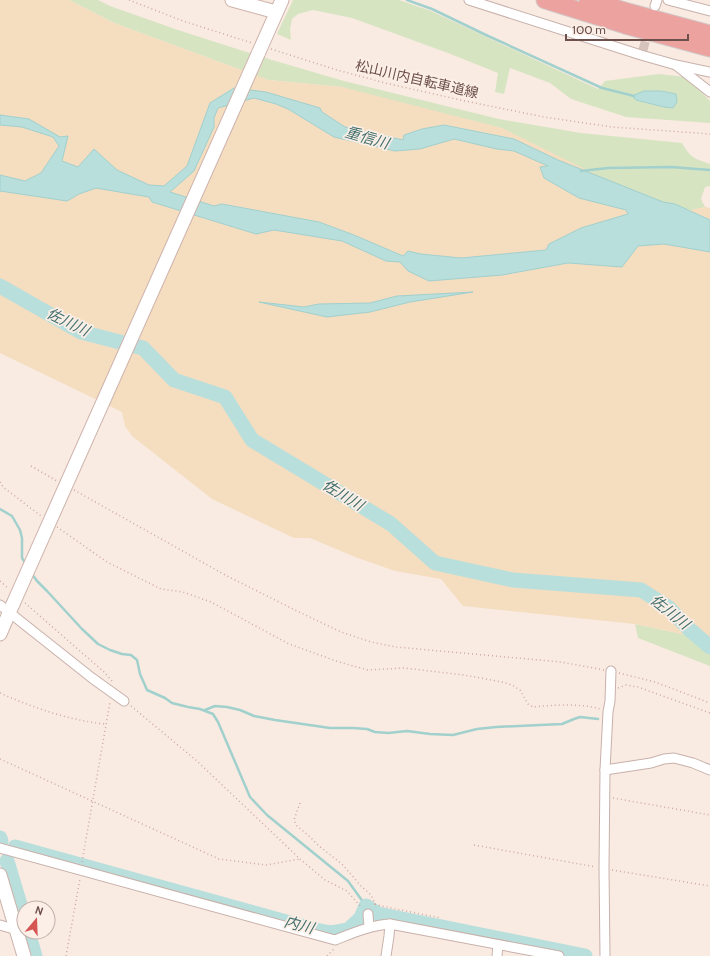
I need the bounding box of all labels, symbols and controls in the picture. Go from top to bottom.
scale bar [566,16,688,42]
text: 100 m [572,22,606,37]
street label: 松山川内自転車道線 [354,56,480,102]
water label: 重信川 [343,123,393,153]
water label: 佐川川 [44,304,94,341]
water label: 佐川川 [319,476,369,515]
water label: 佐川川 [647,591,695,634]
north arrow [16,900,56,940]
text: N [33,903,45,918]
water label: 内川 [282,912,318,938]

